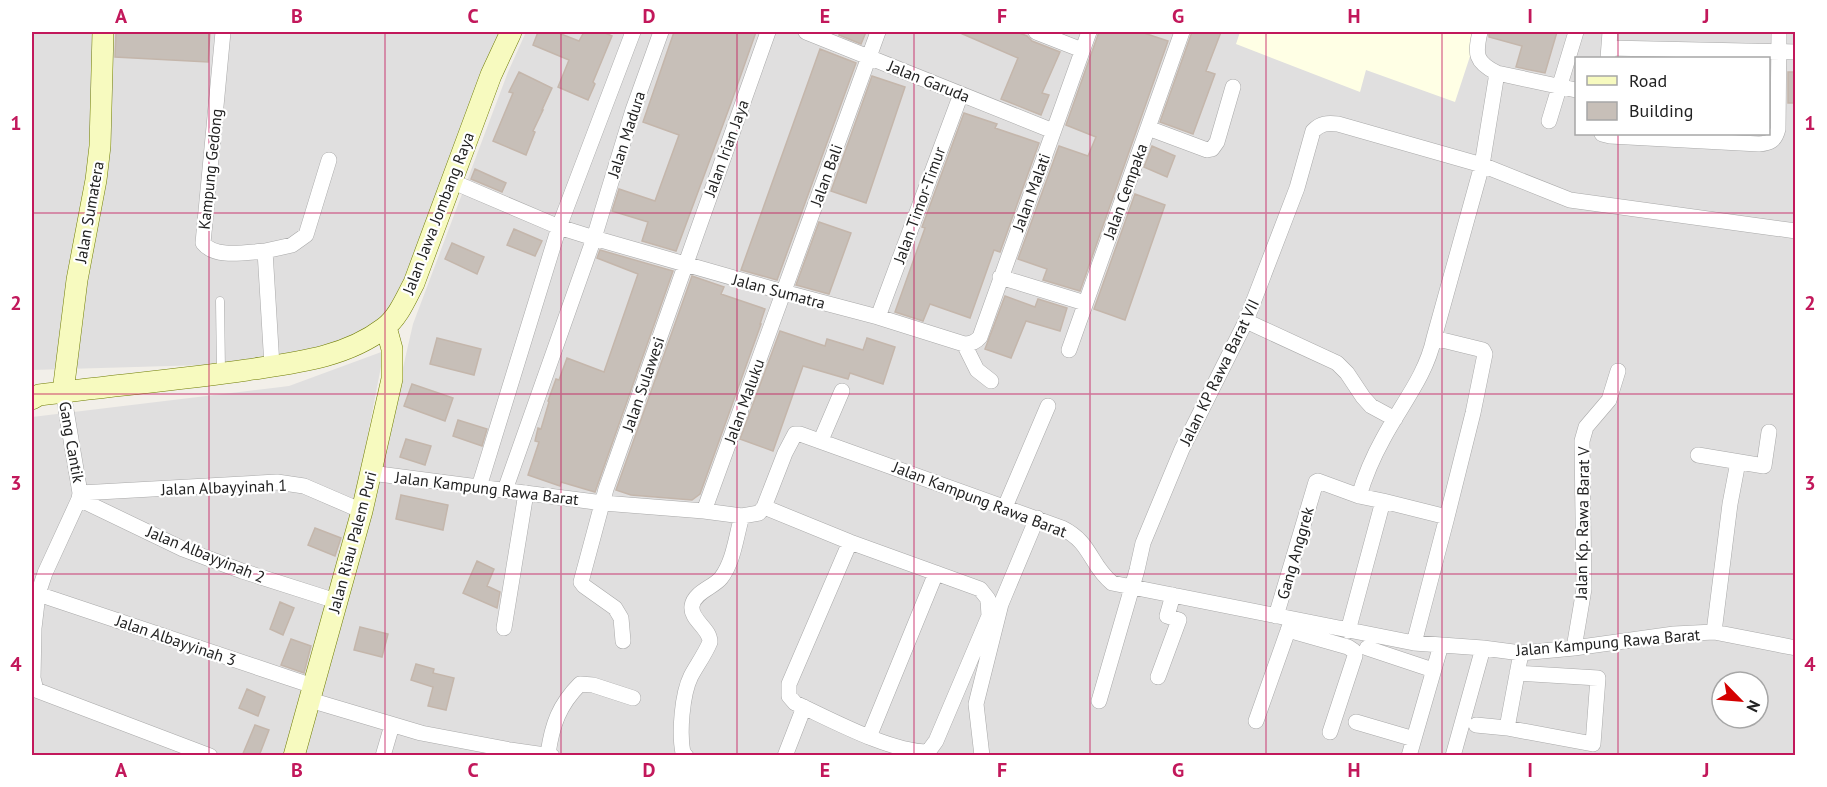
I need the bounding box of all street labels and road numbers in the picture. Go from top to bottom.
street label: Jalan Garuda [884,55,973,106]
street label: Jalan Madura [602,88,649,181]
street label: Jalan Irian Jaya [699,97,753,200]
street label: Kampung Gedong [194,107,226,231]
street label: Jalan Jawa Jombang Raya [398,129,478,298]
street label: Jalan Bali [805,141,846,210]
street label: Jalan Cempaka [1098,141,1152,242]
street label: Jalan Timor-Timur [888,143,950,267]
street label: Jalan Malati [1007,150,1054,234]
street label: Jalan Sumatera [70,160,108,265]
street label: Jalan Sumatra [730,269,828,313]
street label: Jalan KP Rawa Barat VII [1174,296,1263,449]
street label: Jalan Sulawesi [617,334,669,435]
street label: Jalan Maluku [719,356,769,447]
street label: Gang Cantik [55,400,89,485]
street label: Jalan Kp. Rawa Barat V [1571,446,1593,601]
street label: Jalan Kampung Rawa Barat [889,456,1070,542]
street label: Jalan Kampung Rawa Barat [393,467,580,509]
street label: Jalan Riau Palem Puri [323,469,381,616]
street label: Jalan Albayyinah 1 [160,475,287,499]
street label: Gang Anggrek [1272,504,1318,602]
street label: Jalan Albayyinah 2 [143,521,268,587]
street label: Jalan Albayyinah 3 [112,610,239,670]
street label: Jalan Kampung Rawa Barat [1514,624,1701,660]

